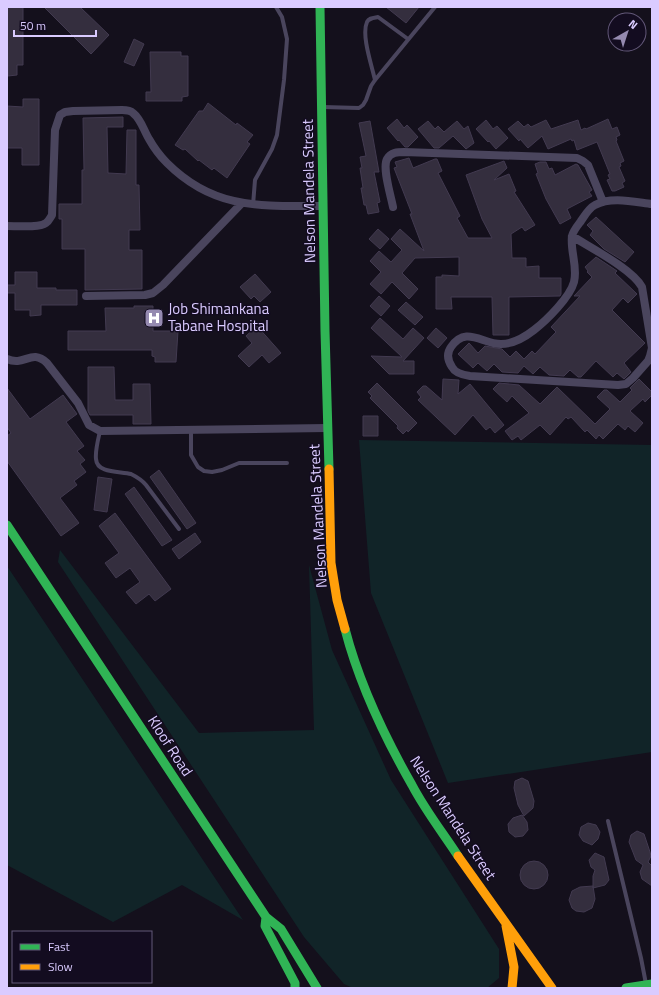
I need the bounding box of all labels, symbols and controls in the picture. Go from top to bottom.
scale bar [14,12,96,38]
north arrow [607,12,647,52]
text: 50 m [20,16,46,35]
text: N [625,16,641,33]
street label: Nelson Mandela Street [296,118,321,263]
place label: Job Shimankana Tabane Hospital [168,297,270,337]
hospital icon: Job Shimankana Tabane Hospital [143,307,165,329]
street label: Nelson Mandela Street [302,443,333,589]
street label: Kloof Road [142,711,199,781]
street label: Nelson Mandela Street [405,751,503,885]
legend [12,931,152,983]
text: Fast [48,937,71,956]
text: Slow [48,957,73,976]

